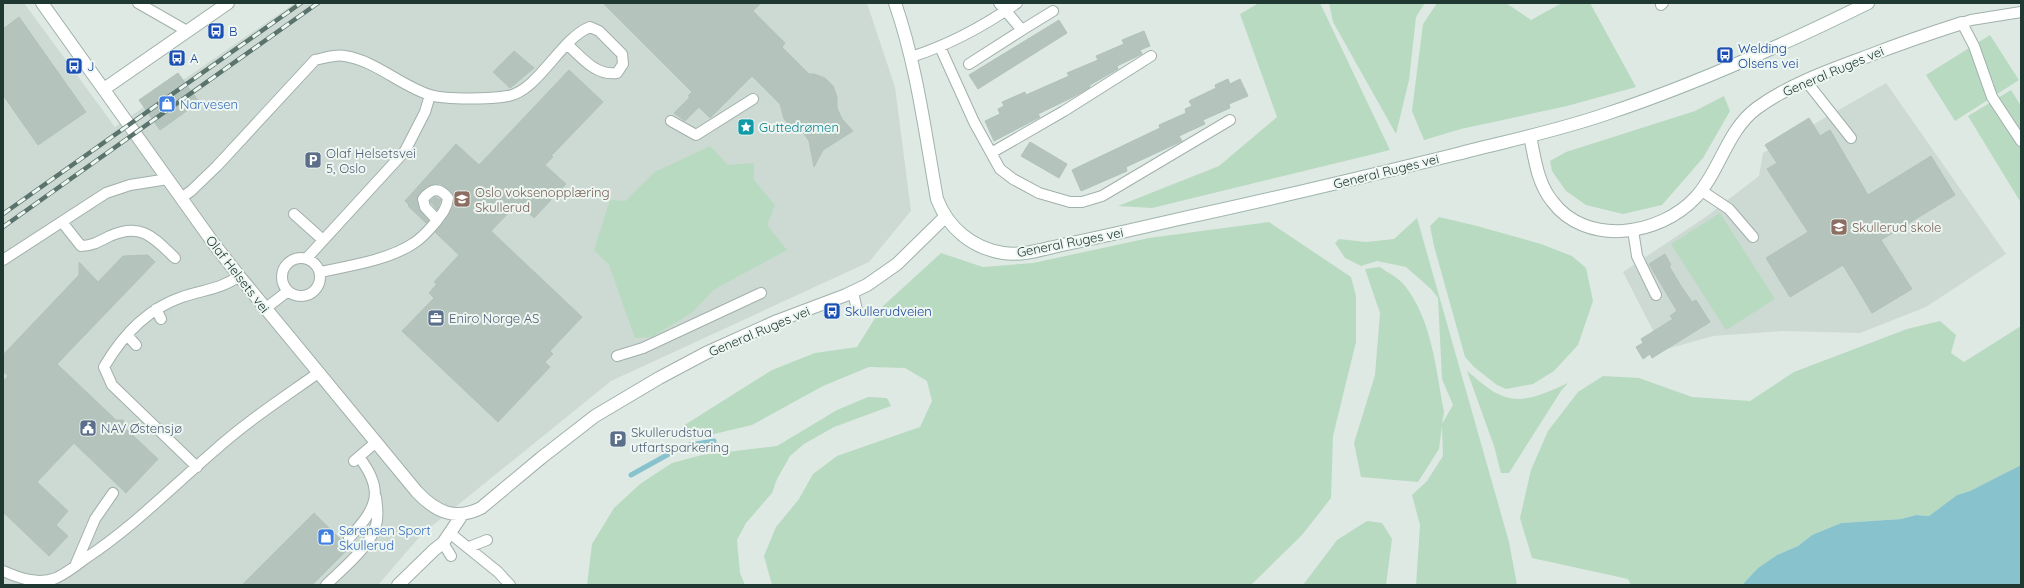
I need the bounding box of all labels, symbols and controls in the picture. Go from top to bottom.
bus stop icon: B [206,21,226,41]
place label: B [229,23,237,39]
place label: Welding Olsens vei [1738,40,1799,71]
street label: General Ruges vei [1780,43,1886,99]
bus stop icon: Welding Olsens vei [1715,45,1735,65]
bus stop icon: A [167,48,187,68]
place label: A [190,50,199,66]
bus stop icon: J [64,56,84,76]
place label: J [87,58,94,74]
shop icon: Narvesen [157,94,177,114]
place label: Narvesen [180,96,238,112]
place icon: Guttedrømen [736,117,756,137]
place label: Guttedrømen [759,119,839,135]
place label: Olaf Helsetsvei 5, Oslo [326,145,416,176]
parking icon: Olaf Helsetsvei 5, Oslo [303,150,323,170]
street label: General Ruges vei [1332,150,1440,192]
place label: Oslo voksenopplæring Skullerud [475,184,610,215]
school or university icon: Oslo voksenopplæring Skullerud [452,189,472,209]
school or university icon: Skullerud skole [1829,217,1849,237]
place label: Skullerud skole [1852,219,1941,235]
street label: General Ruges vei [1015,224,1125,260]
street label: Olaf Helsets vei [203,232,273,316]
bus stop icon: Skullerudveien [822,301,842,321]
street label: General Ruges vei [706,303,812,359]
place label: Skullerudveien [845,303,932,319]
office icon: Eniro Norge AS [426,308,446,328]
place label: Eniro Norge AS [449,310,539,326]
public building icon: NAV Østensjø [78,418,98,438]
place label: NAV Østensjø [101,420,182,436]
place label: Skullerudstua utfartsparkering [631,424,729,455]
parking icon: Skullerudstua utfartsparkering [608,429,628,449]
place label: Sørensen Sport Skullerud [339,522,431,553]
shop icon: Sørensen Sport Skullerud [316,527,336,547]

